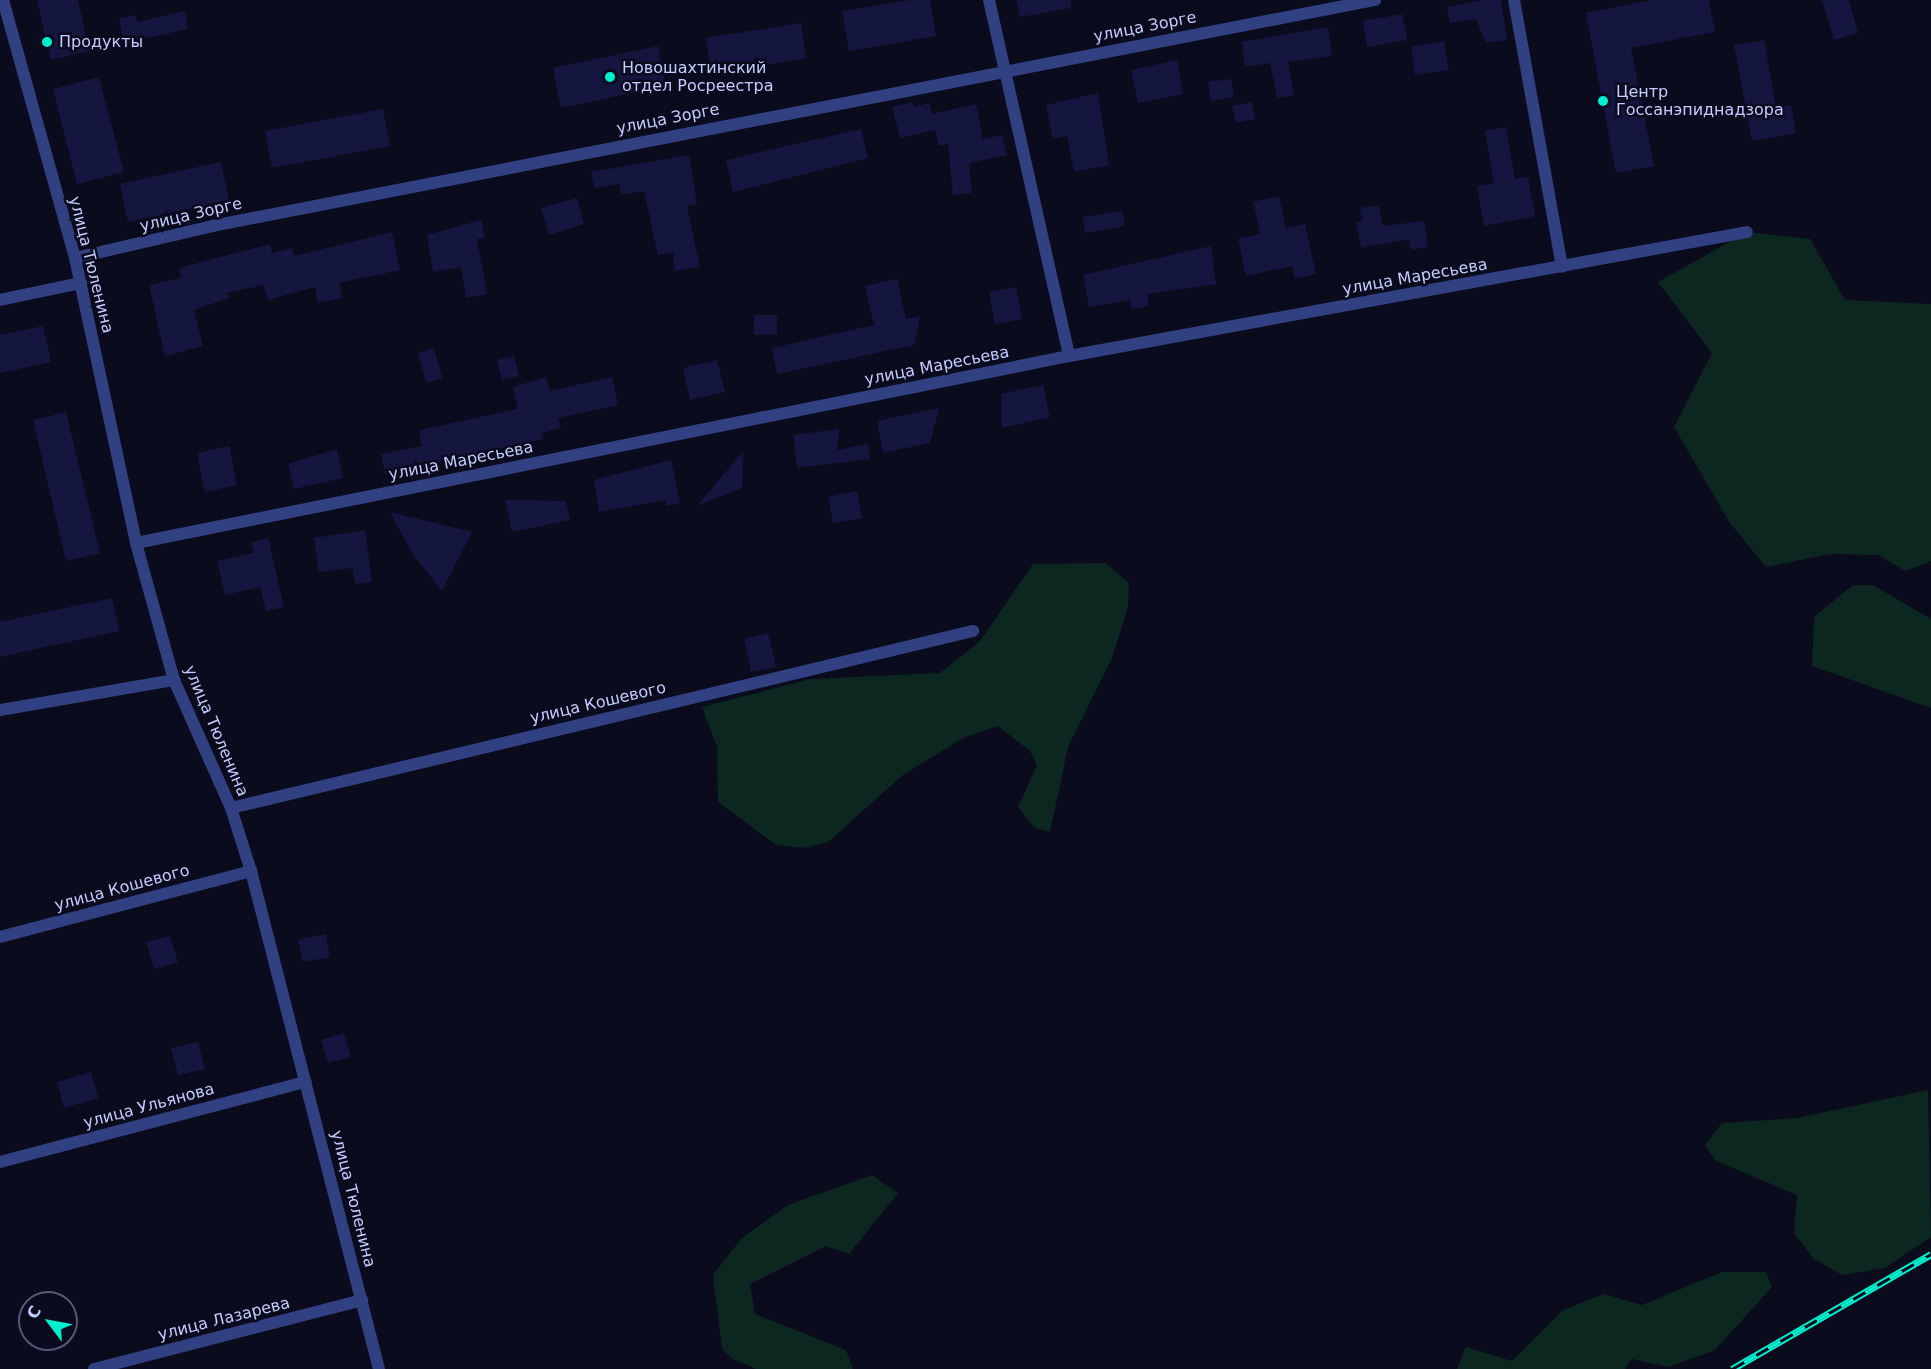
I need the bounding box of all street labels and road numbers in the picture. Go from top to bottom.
street label: улица Зорге [1092,8,1198,46]
street label: улица Зорге [615,100,721,138]
street label: улица Зорге [138,194,244,236]
street label: улица Тюленина [65,195,117,335]
street label: улица Маресьева [1341,255,1489,299]
street label: улица Маресьева [863,343,1011,389]
street label: улица Маресьева [387,438,535,484]
street label: улица Тюленина [180,663,252,799]
street label: улица Кошевого [528,678,668,728]
street label: улица Кошевого [52,861,192,915]
street label: улица Ульянова [82,1079,216,1133]
street label: улица Тюленина [327,1129,379,1269]
street label: улица Лазарева [156,1293,292,1345]

